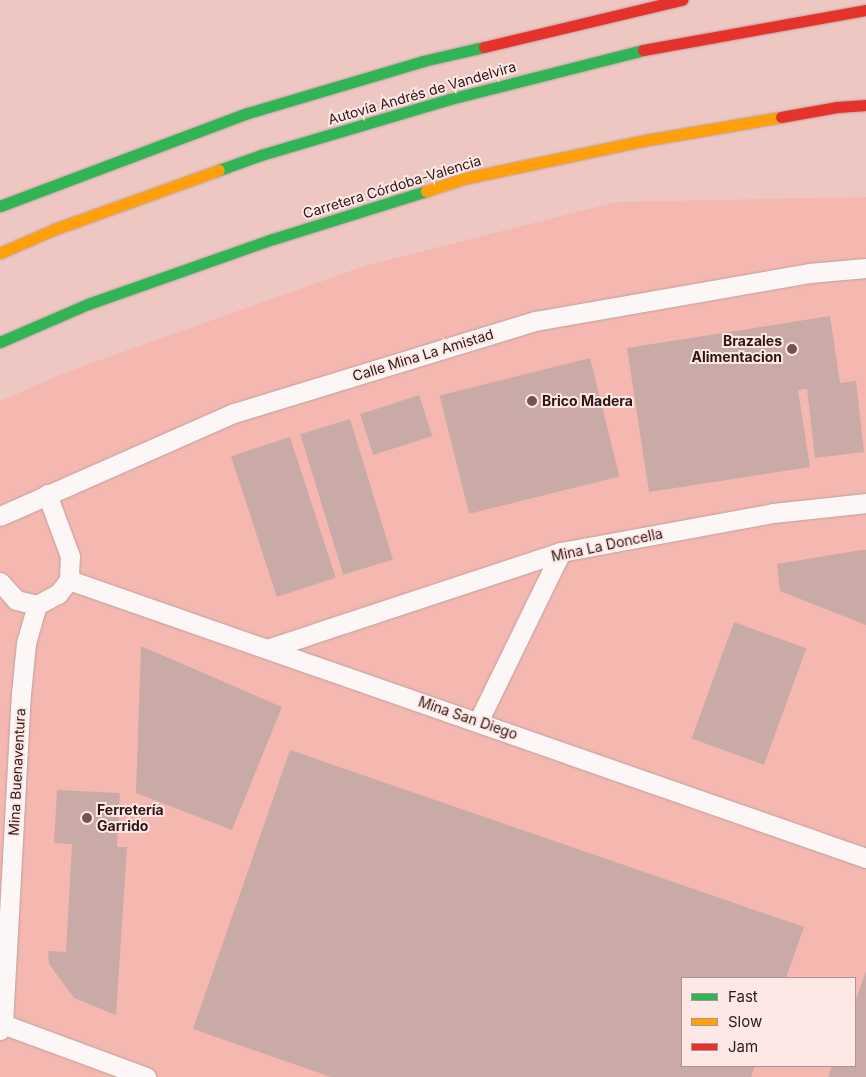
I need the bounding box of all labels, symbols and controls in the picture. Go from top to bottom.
street label: Autovía Andrés de Vandelvira [326,58,518,128]
street label: Carretera Córdoba-Valencia [301,152,483,222]
street label: Calle Mina La Amistad [350,326,496,384]
place label: Brazales Alimentacion [691,333,782,366]
marker: Brazales Alimentacion [786,343,798,355]
place label: Brico Madera [542,393,633,409]
marker: Brico Madera [526,395,538,407]
street label: Mina La Doncella [550,525,664,565]
street label: Mina San Diego [416,693,520,743]
street label: Mina Buenaventura [5,708,29,836]
place label: Ferretería Garrido [97,802,164,834]
marker: Ferretería Garrido [81,812,93,824]
legend [681,977,856,1067]
text: Fast [728,987,758,1006]
text: Slow [728,1012,762,1031]
text: Jam [728,1037,758,1056]

